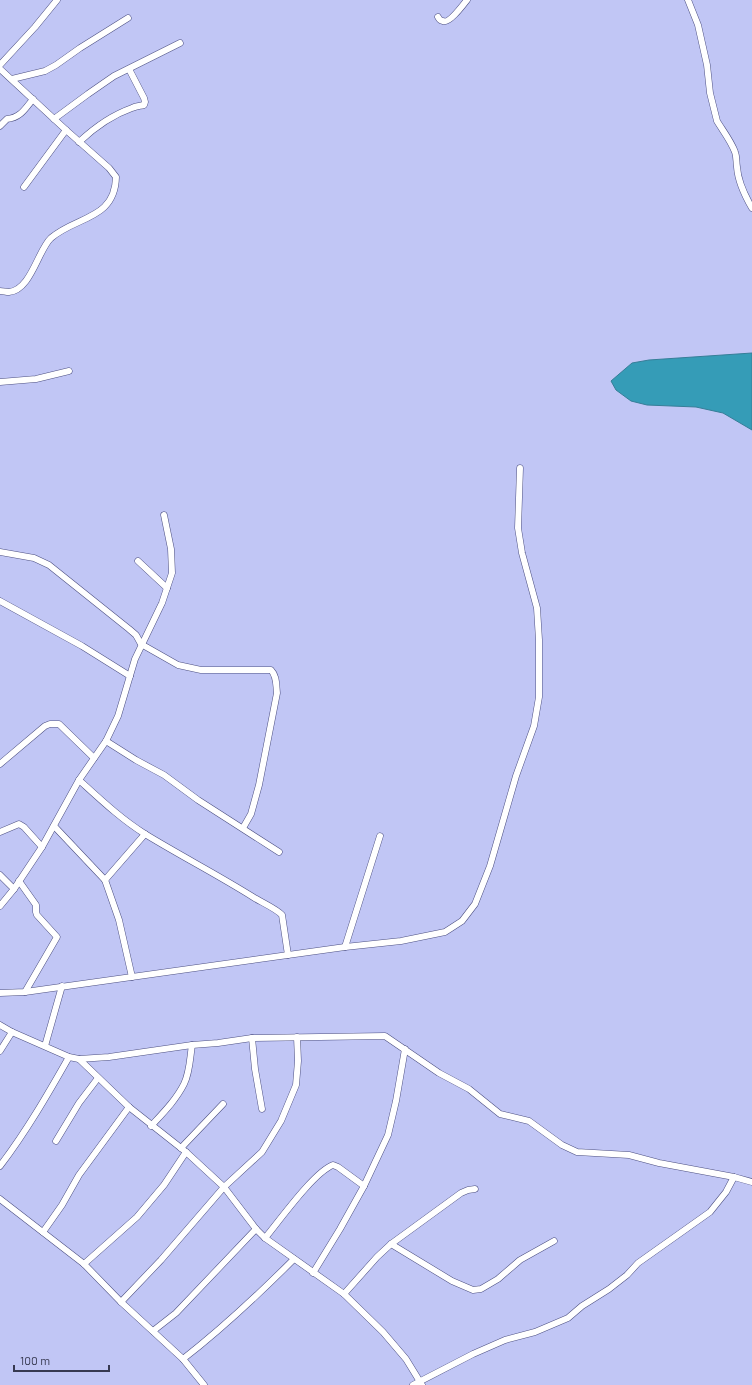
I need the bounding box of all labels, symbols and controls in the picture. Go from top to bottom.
scale bar [14,1347,109,1373]
text: 100 m [20,1353,50,1367]

